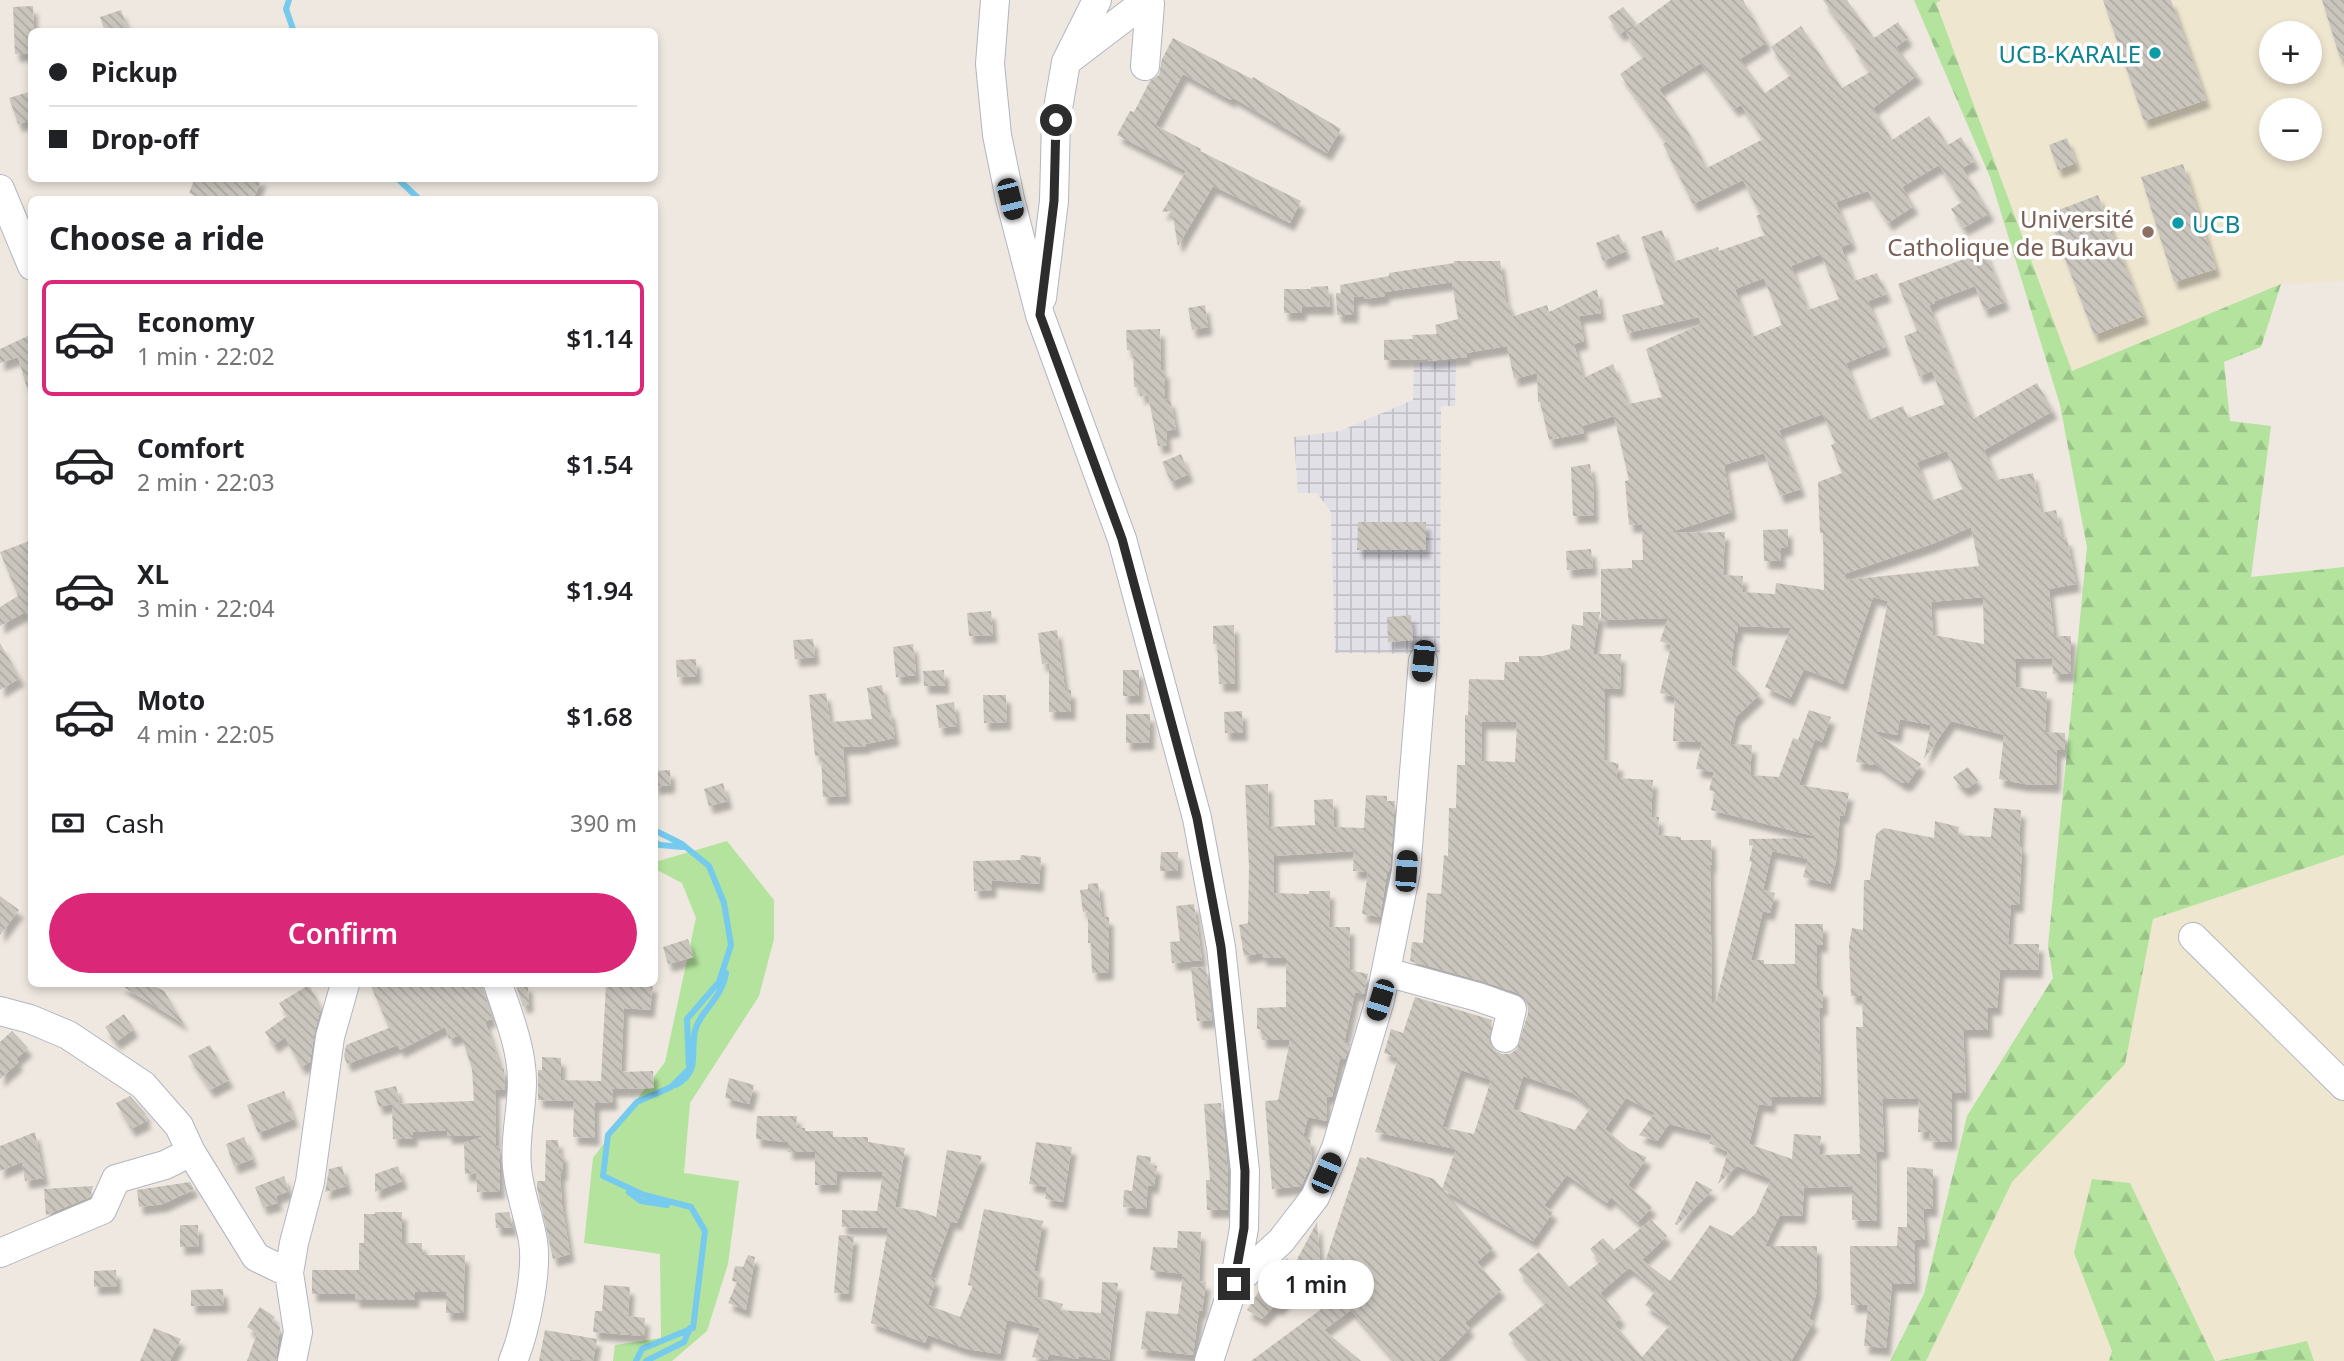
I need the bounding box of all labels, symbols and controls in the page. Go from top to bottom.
map controls [2259,21,2322,161]
button: + [2259,21,2322,84]
place label: UCB-KARALE [1999,37,2141,70]
marker: UCB-KARALE [2147,45,2163,61]
text: Pickup [91,54,178,90]
button: − [2259,98,2322,161]
route start [1040,104,1072,136]
text: Drop-off [91,121,198,157]
car [995,176,1026,222]
place label: Université Catholique de Bukavu [1887,202,2134,263]
place label: UCB [2192,207,2240,240]
marker: UCB [2170,215,2186,231]
text: Choose a ride [49,216,265,259]
marker: Université Catholique de Bukavu [2140,224,2156,240]
text: Economy [137,304,255,340]
icon: car [53,307,116,370]
text: $1.14 [566,320,633,356]
text: 1 min · 22:02 [137,340,275,372]
text: Comfort [137,430,245,466]
icon: car [53,433,116,496]
text: $1.54 [566,446,633,482]
text: 2 min · 22:03 [137,466,275,498]
text: XL [137,556,169,592]
icon: car [53,559,116,622]
text: $1.94 [566,572,633,608]
text: 3 min · 22:04 [137,592,275,624]
car [1411,639,1436,683]
text: Moto [137,682,205,718]
icon: car [53,685,116,748]
text: $1.68 [566,698,633,734]
text: 4 min · 22:05 [137,718,275,750]
icon: cash [49,804,87,842]
text: Cash [105,805,165,841]
text: 390 m [570,807,637,839]
car [1395,849,1418,893]
button: Confirm [49,893,637,973]
car [1364,977,1397,1023]
car [1309,1150,1344,1196]
callout: 1 min [1258,1260,1374,1308]
route end [1218,1268,1250,1300]
text: 1 min [1285,1268,1347,1300]

